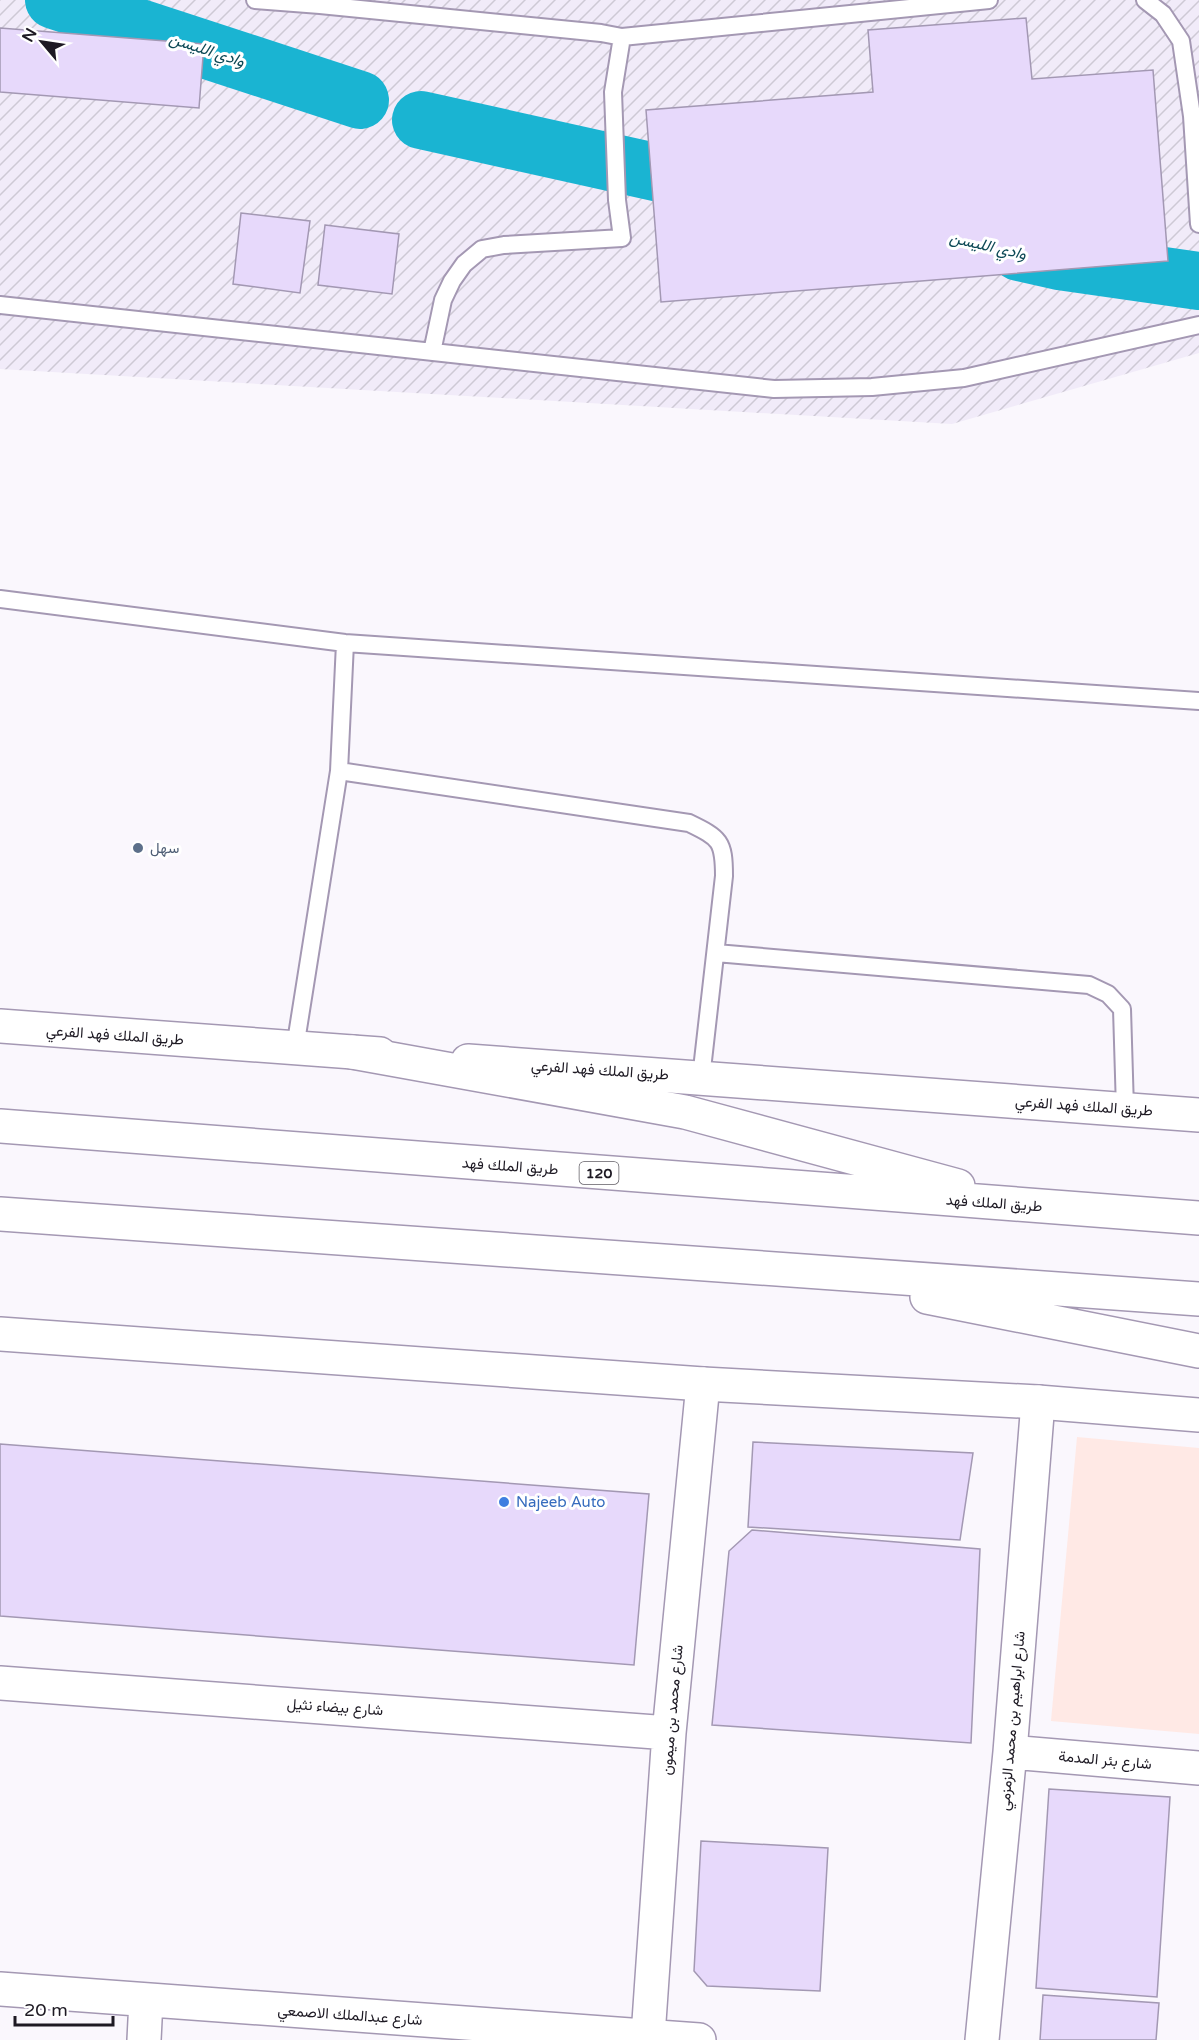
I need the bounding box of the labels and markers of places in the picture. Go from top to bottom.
place label: سهل [150,839,180,857]
marker: سهل [131,841,145,855]
place label: Najeeb Auto [516,1493,606,1511]
marker: Najeeb Auto [497,1495,511,1509]

